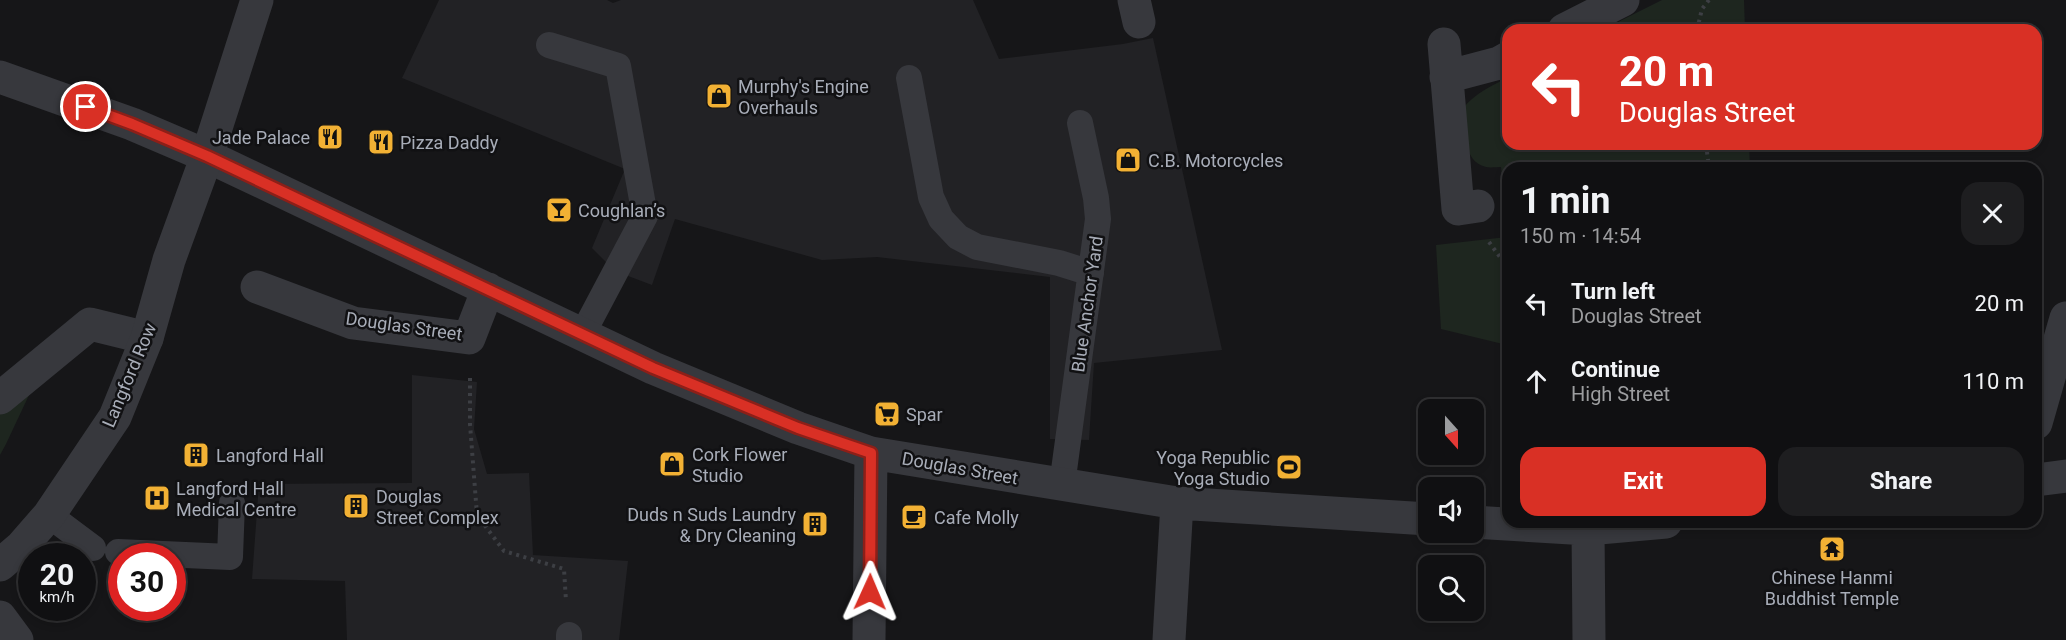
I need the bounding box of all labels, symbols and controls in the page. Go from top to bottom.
text: 20 m [1619,47,1714,96]
icon: left [1520,48,1598,126]
place label: Murphy's Engine Overhauls [738,76,869,118]
pin [60,81,111,132]
shop icon: Murphy's Engine Overhauls [704,81,734,111]
icon: arrive [69,90,102,123]
text: Douglas Street [1619,97,1795,129]
restaurant icon: Jade Palace [315,122,345,152]
place label: Jade Palace [212,127,310,148]
restaurant icon: Pizza Daddy [366,127,396,157]
place label: Pizza Daddy [400,132,499,153]
shop icon: C.B. Motorcycles [1113,145,1143,175]
place label: C.B. Motorcycles [1148,150,1283,171]
text: 1 min [1520,180,1611,222]
button: close [1961,182,2024,245]
bar icon: Coughlan’s [544,195,574,225]
place label: Coughlan’s [578,200,665,221]
text: 150 m · 14:54 [1520,224,1641,248]
street label: Blue Anchor Yard [1067,234,1107,374]
text: Turn left [1571,279,1655,304]
icon: left [1520,287,1553,320]
text: 20 m [1975,291,2024,316]
text: Douglas Street [1571,304,1702,328]
street label: Douglas Street [344,307,464,345]
street label: Langford Row [98,319,161,430]
text: Continue [1571,357,1660,382]
icon: ahead [1520,365,1553,398]
text: 110 m [1962,369,2024,394]
text: High Street [1571,382,1670,406]
supermarket icon: Spar [872,399,902,429]
north arrow [1418,399,1484,465]
map controls [1418,399,1484,621]
place label: Spar [906,404,943,425]
building icon: Langford Hall [181,440,211,470]
place label: Cork Flower Studio [692,444,787,486]
place label: Langford Hall [216,445,324,466]
street label: Douglas Street [900,447,1020,489]
place label: Yoga Republic Yoga Studio [1156,447,1270,489]
button: Exit [1520,447,1766,516]
button: Share [1778,447,2024,516]
shop icon: Cork Flower Studio [657,449,687,479]
sports icon: Yoga Republic Yoga Studio [1274,452,1304,482]
button: sound [1418,477,1484,543]
place label: Langford Hall Medical Centre [176,478,296,520]
hospital icon: Langford Hall Medical Centre [142,483,172,513]
place label: Douglas Street Complex [376,486,499,528]
building icon: Douglas Street Complex [341,491,371,521]
cafe icon: Cafe Molly [899,502,929,532]
place label: Duds n Suds Laundry & Dry Cleaning [627,504,796,546]
place label: Cafe Molly [934,507,1019,528]
building icon: Duds n Suds Laundry & Dry Cleaning [800,509,830,539]
temple icon: Chinese Hanmi Buddhist Temple [1817,534,1847,564]
speed limit sign: 30 [108,543,186,621]
button: search [1418,555,1484,621]
text: 20 [40,557,74,592]
position arrow [838,560,902,624]
place label: Chinese Hanmi Buddhist Temple [1765,567,1899,609]
text: km/h [39,588,75,606]

